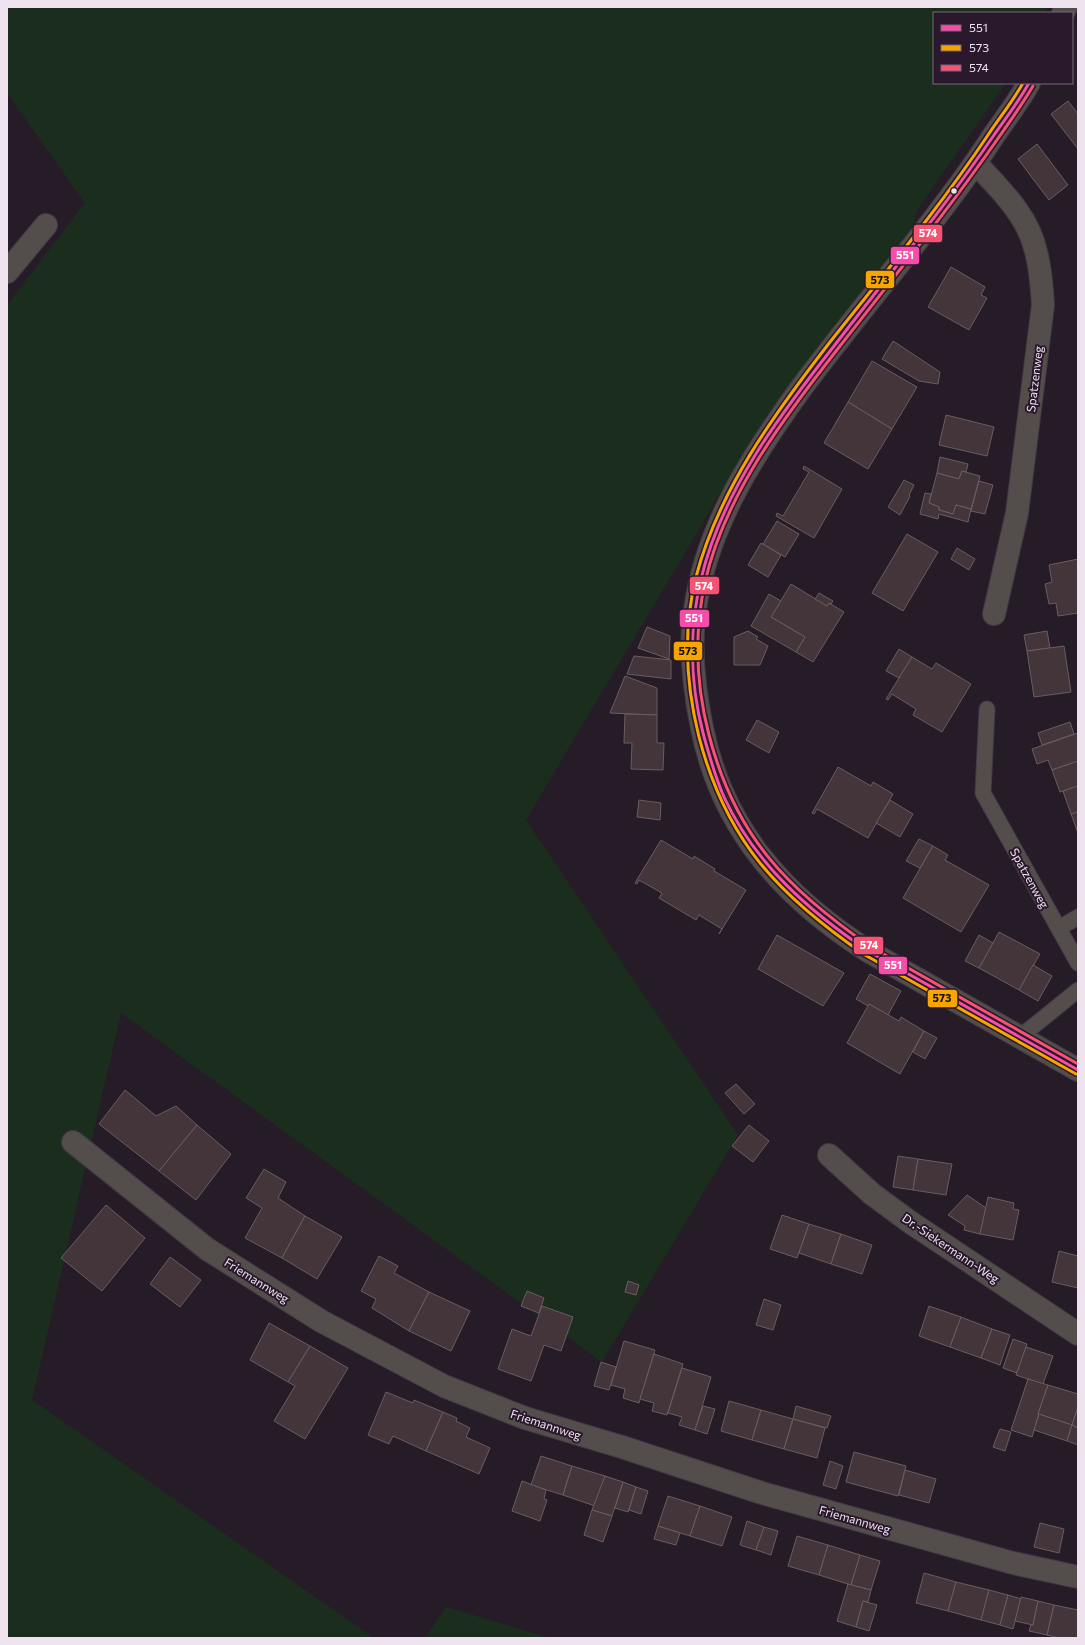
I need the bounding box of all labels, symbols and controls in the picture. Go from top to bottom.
legend [933,12,1073,84]
text: 551 [969,20,988,34]
text: 573 [969,40,989,54]
text: 574 [969,60,989,74]
unlabelled marker [949,186,959,196]
line badge: 574 [913,224,943,243]
text: 574 [919,226,938,239]
line badge: 551 [890,246,920,265]
text: 551 [896,248,914,261]
line badge: 573 [865,270,895,289]
text: 573 [871,273,889,286]
street label: Spatzenweg [1023,345,1045,413]
line badge: 574 [689,576,720,595]
text: 574 [695,579,714,592]
line badge: 551 [679,609,710,628]
text: 551 [685,611,703,624]
line badge: 573 [673,641,703,661]
text: 573 [679,644,697,657]
street label: Spatzenweg [1008,845,1053,911]
line badge: 574 [853,936,884,955]
text: 574 [860,938,879,951]
line badge: 551 [878,956,908,975]
text: 551 [884,958,902,971]
line badge: 573 [927,989,958,1008]
text: 573 [933,991,951,1004]
street label: Dr.-Siekermann-Weg [900,1210,1003,1286]
street label: Friemannweg [222,1255,292,1306]
street label: Friemannweg [509,1406,584,1442]
street label: Friemannweg [818,1502,893,1536]

